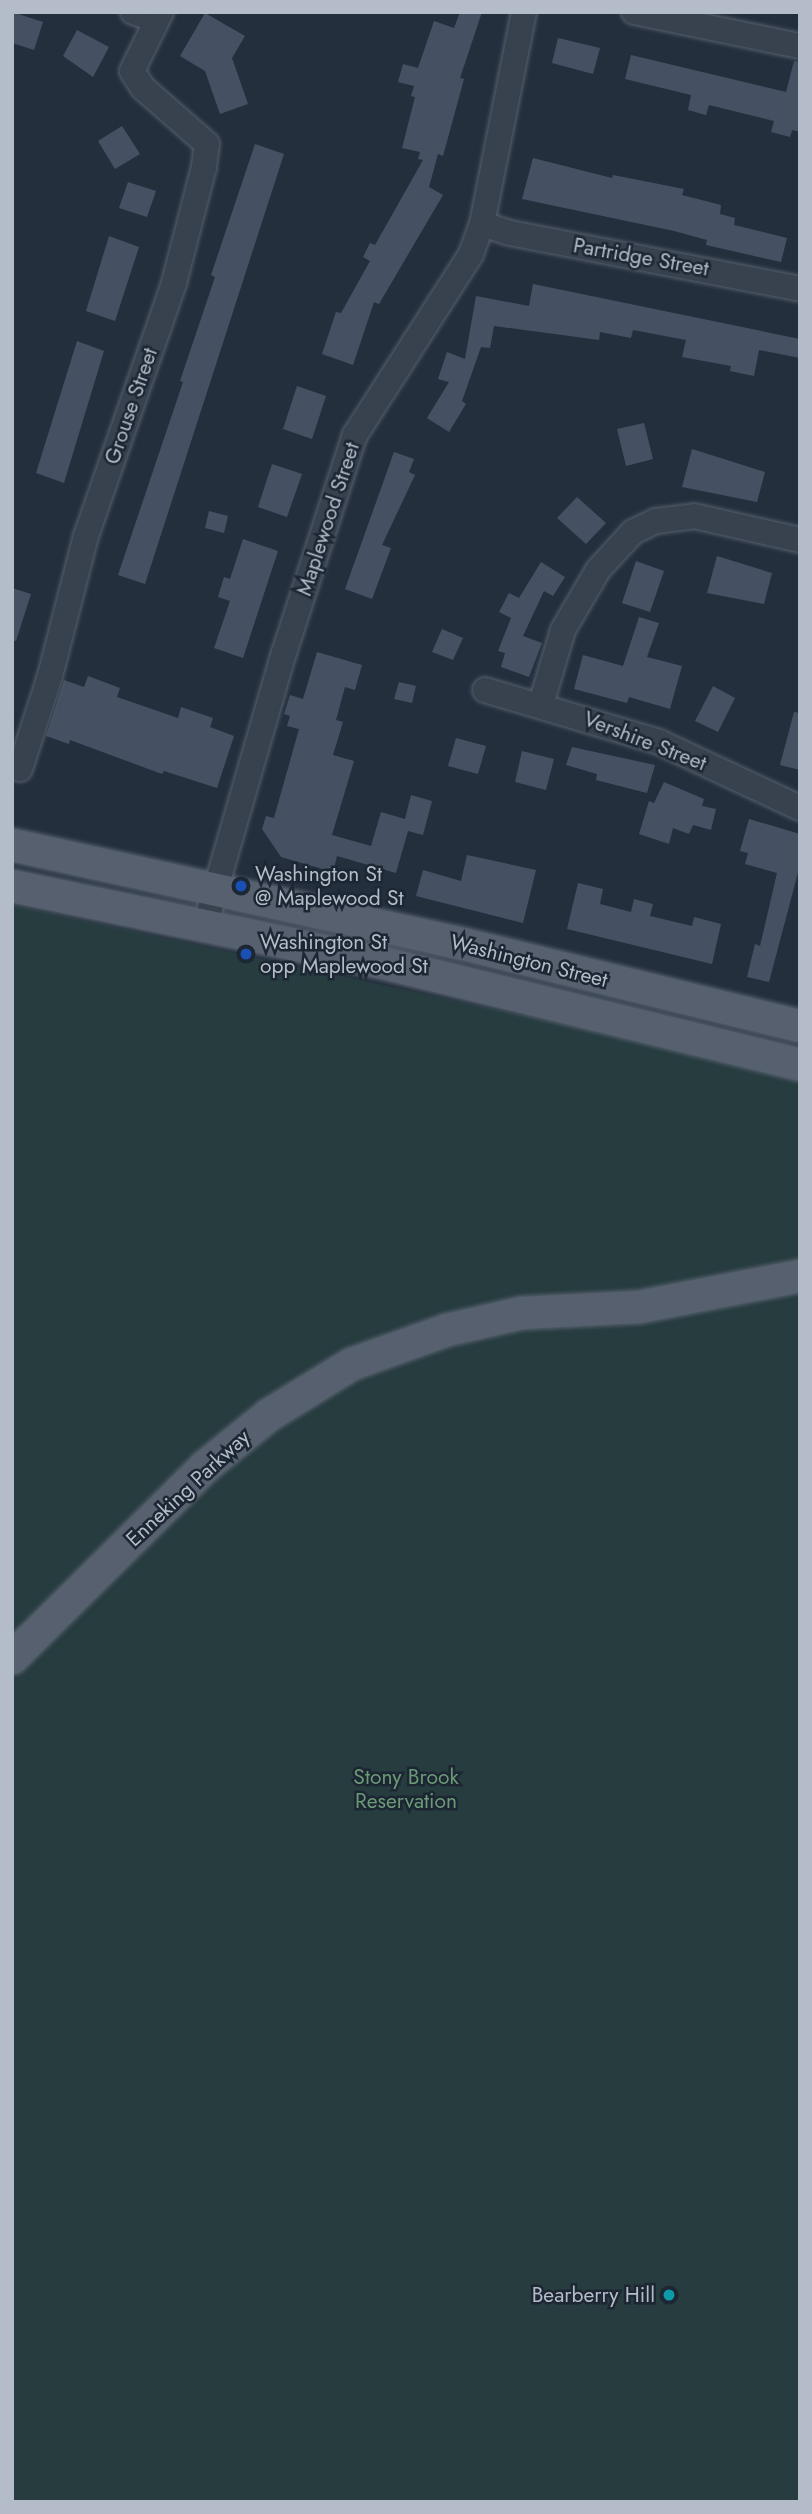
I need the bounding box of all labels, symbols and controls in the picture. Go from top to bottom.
street label: Partridge Street [571,233,711,281]
street label: Grouse Street [99,345,163,467]
street label: Maplewood Street [291,439,365,599]
street label: Vershire Street [580,706,710,776]
place label: Washington St @ Maplewood St [255,861,404,911]
marker: Washington St @ Maplewood St [233,878,249,894]
place label: Washington St opp Maplewood St [260,929,428,979]
street label: Washington Street [448,929,610,993]
marker: Washington St opp Maplewood St [238,946,254,962]
street label: Enneking Parkway [121,1424,255,1552]
park label: Stony Brook Reservation [353,1764,459,1814]
place label: Bearberry Hill [532,2282,655,2308]
marker: Bearberry Hill [661,2287,677,2303]

